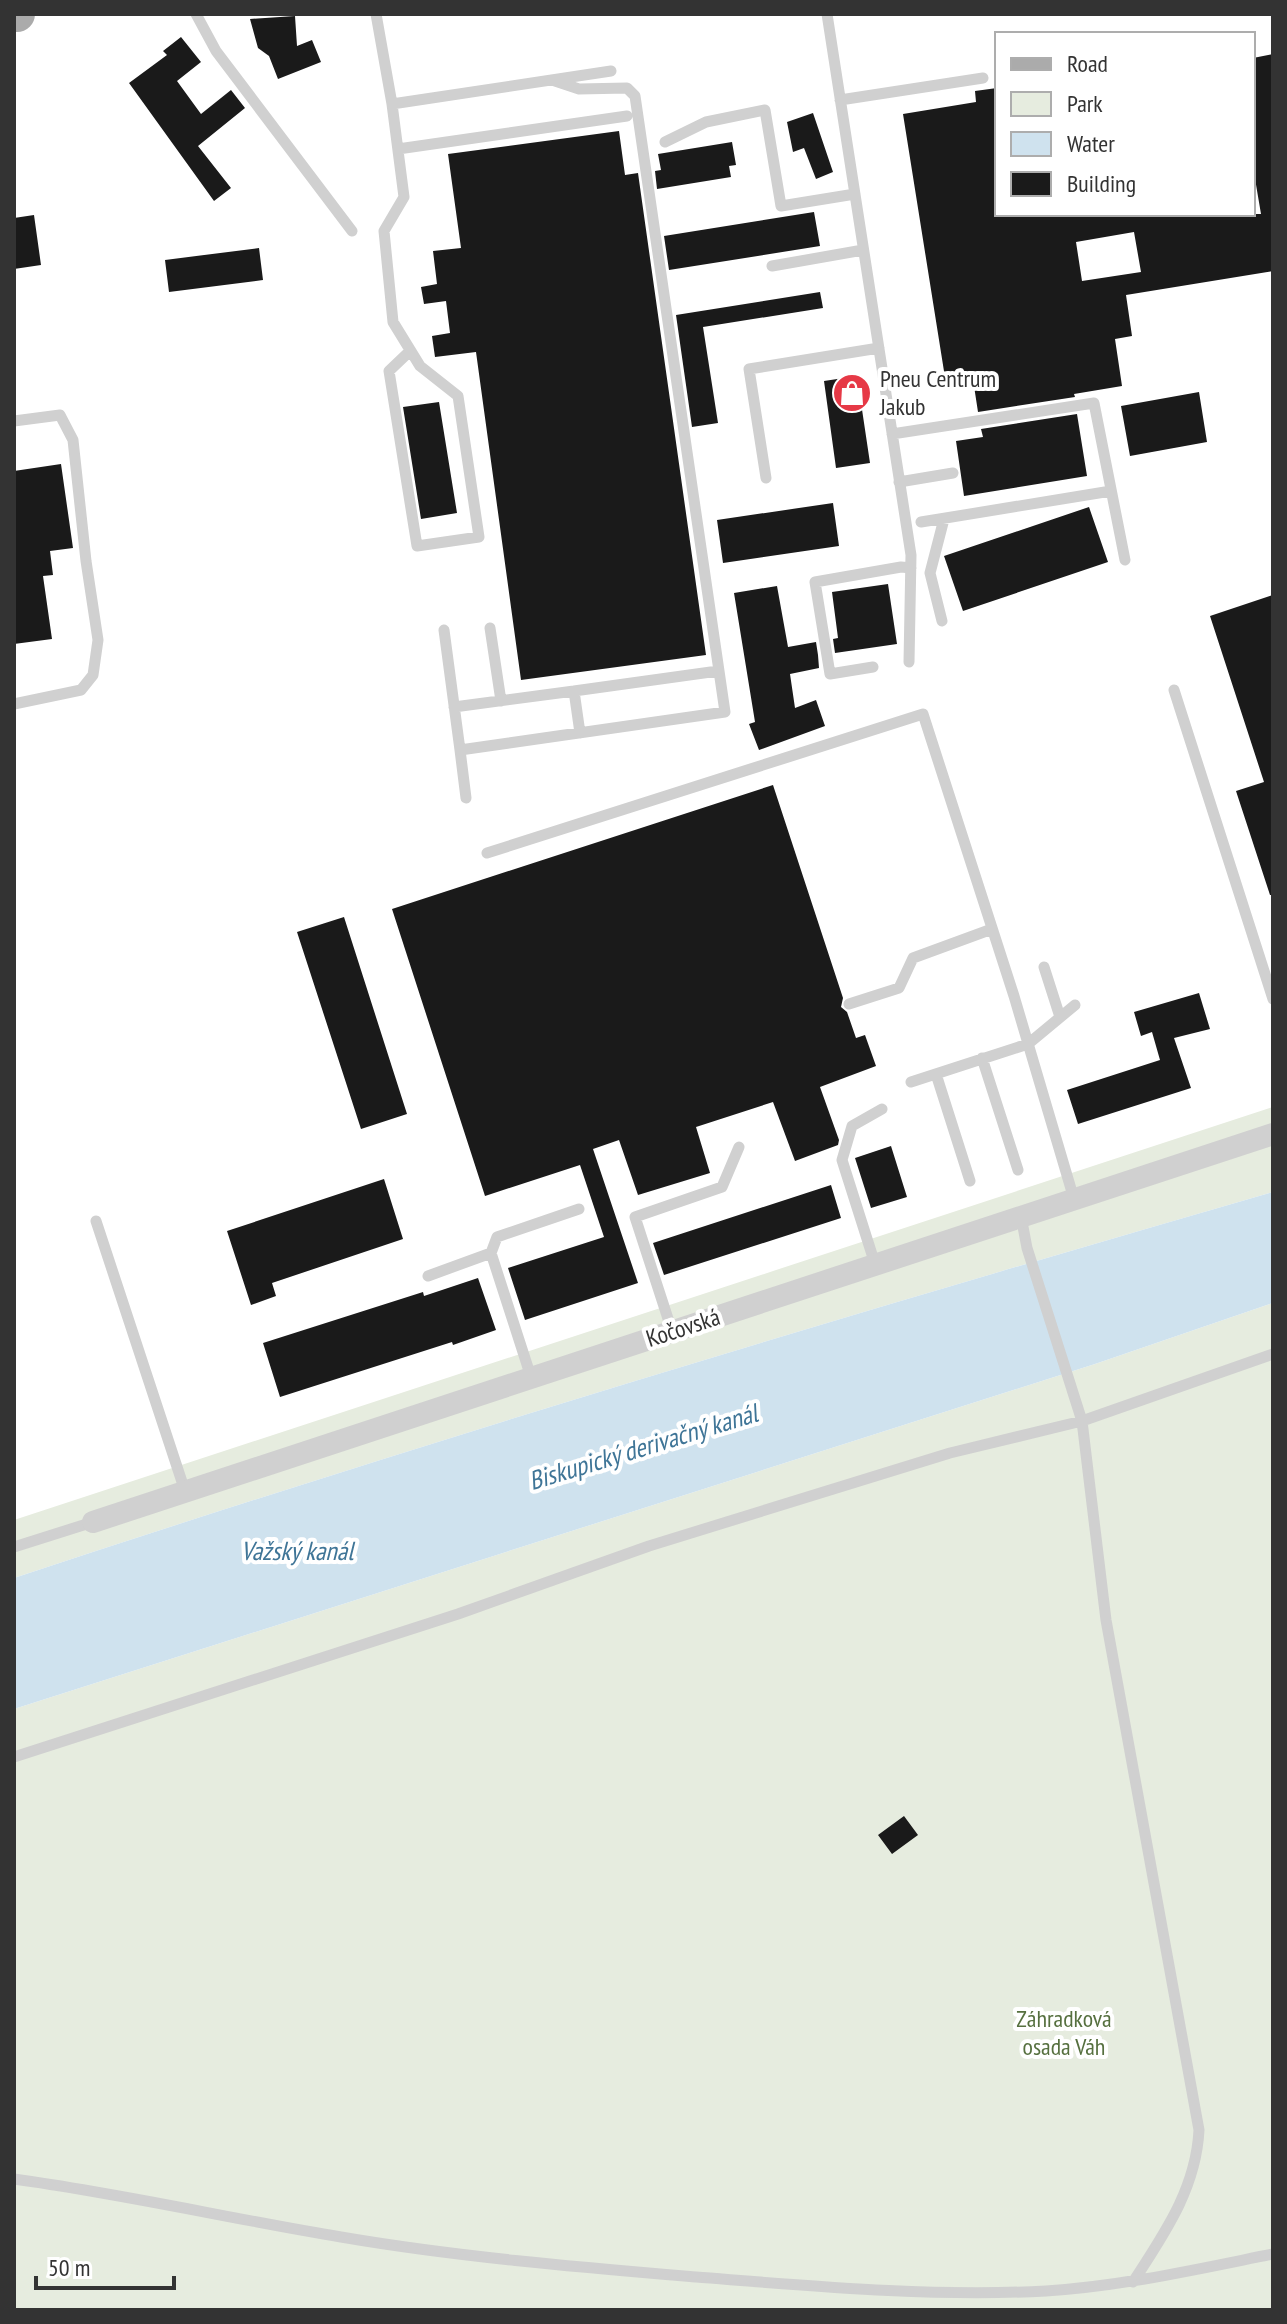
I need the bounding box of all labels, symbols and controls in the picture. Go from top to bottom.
legend [995,32,1255,216]
text: Road [1067,48,1108,79]
text: Park [1067,88,1103,119]
text: Water [1067,128,1115,159]
text: Building [1067,168,1136,199]
place label: Pneu Centrum Jakub [879,363,996,422]
shop icon: Pneu Centrum Jakub [831,372,873,414]
street label: Kočovská [642,1301,724,1354]
water label: Biskupický derivačný kanál [524,1395,764,1497]
water label: Važský kanál [241,1534,356,1567]
park label: Záhradková osada Váh [1016,2003,1112,2062]
scale bar [36,2240,174,2290]
text: 50 m [48,2252,90,2283]

